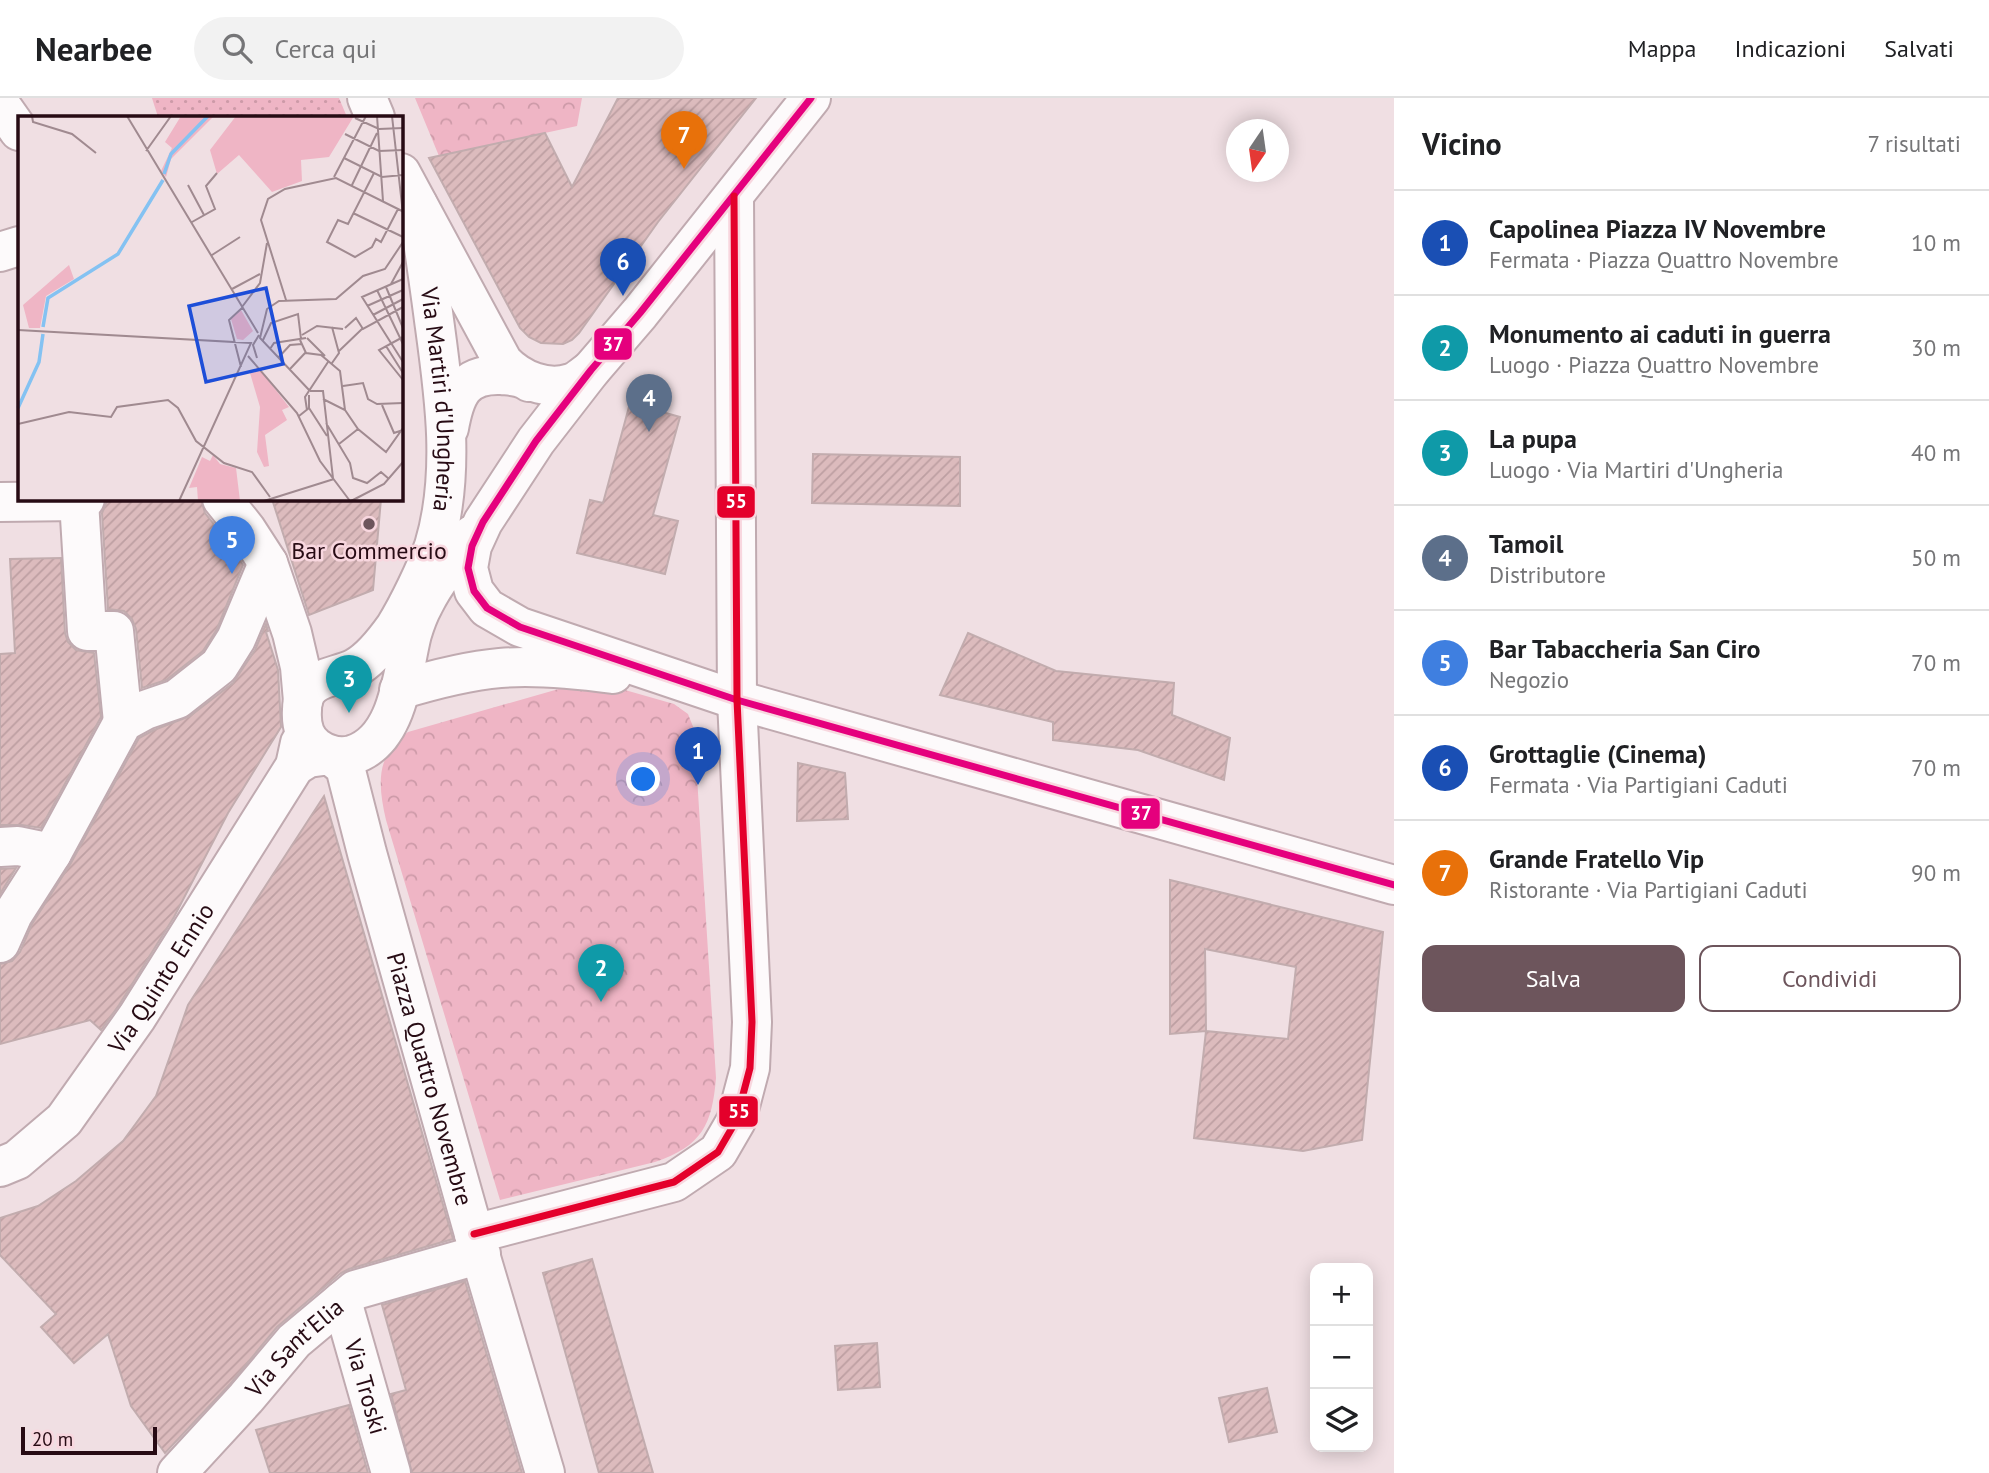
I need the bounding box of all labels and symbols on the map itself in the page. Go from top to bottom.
pin: 7 [661,111,707,169]
inset map [18,116,402,500]
north arrow [1226,119,1289,182]
pin: 6 [600,238,646,296]
street label: Via Martiri d'Ungheria [414,284,462,514]
line badge: 37 [593,327,633,361]
text: 37 [602,332,624,356]
pin: 4 [626,374,672,432]
line badge: 55 [716,485,756,519]
text: 55 [725,489,747,513]
pin: 5 [209,516,255,574]
marker: Bar Commercio [361,516,377,532]
place label: Bar Commercio [291,535,447,566]
pin: 3 [326,655,372,713]
pin: 1 [675,727,721,785]
your location [626,762,660,796]
line badge: 37 [1120,797,1161,830]
text: 37 [1130,801,1152,825]
street label: Via Quinto Ennio [100,897,221,1060]
pin: 2 [578,944,624,1002]
street label: Piazza Quattro Novembre [380,949,481,1209]
line badge: 55 [718,1095,759,1128]
text: 55 [728,1099,750,1123]
street label: Via Sant'Elia [237,1291,350,1404]
street label: Via Troski [338,1334,395,1438]
scale bar [21,1424,158,1456]

